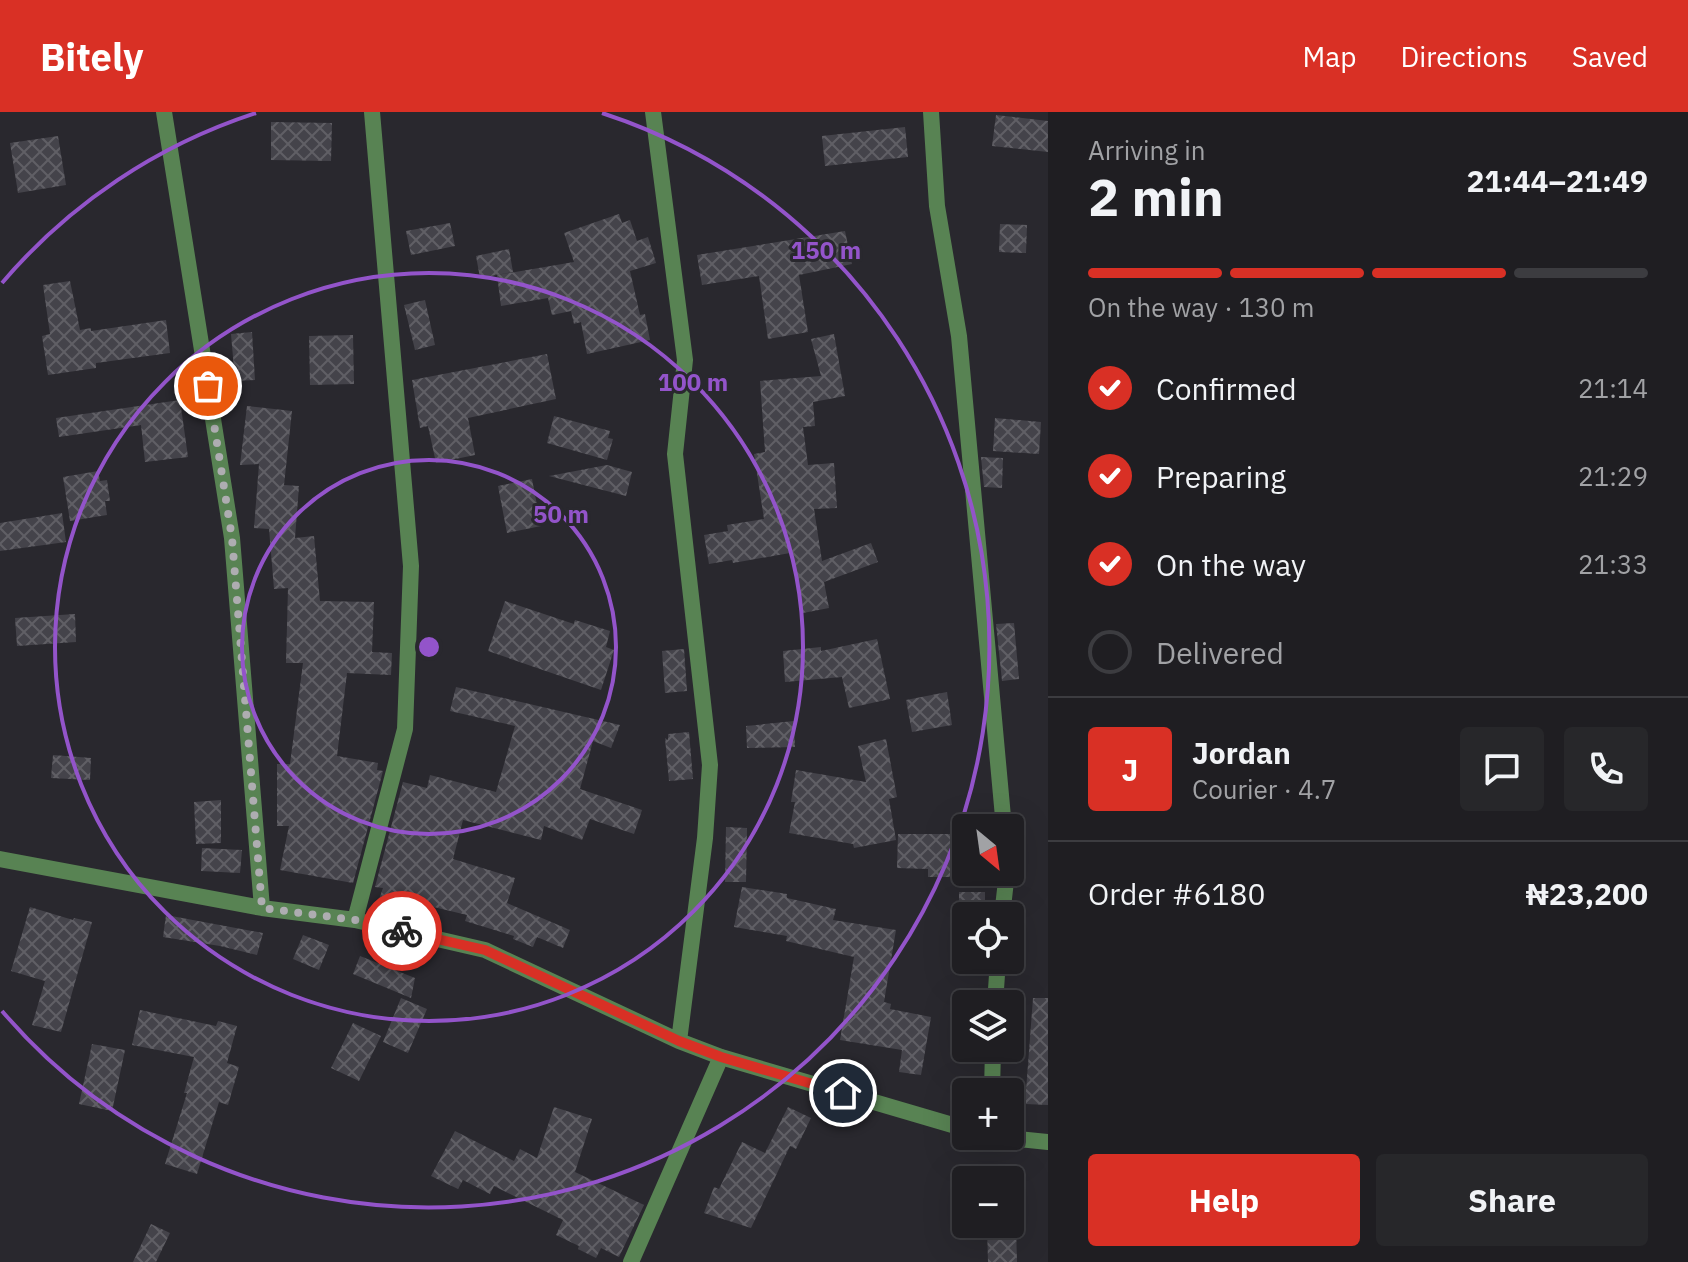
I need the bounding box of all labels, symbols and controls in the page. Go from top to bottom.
text: Bitely [40,32,144,81]
text: Map [1302,38,1356,75]
text: Directions [1400,38,1528,75]
text: Saved [1572,38,1648,75]
text: Arriving in [1088,133,1205,167]
text: 21:44–21:49 [1467,161,1648,200]
text: 2 min [1088,163,1224,230]
text: 150 m [791,234,861,266]
text: On the way · 130 m [1088,290,1314,324]
pin [174,352,242,420]
icon: bag [186,364,230,408]
text: 100 m [658,366,728,398]
icon: check [1088,366,1132,410]
text: Confirmed [1156,369,1297,408]
text: 21:14 [1578,371,1648,405]
icon: check [1088,454,1132,498]
text: Preparing [1156,457,1286,496]
text: 21:29 [1578,459,1648,493]
text: 50 m [533,498,589,530]
icon: check [1088,542,1132,586]
text: On the way [1156,545,1306,584]
text: 21:33 [1578,547,1648,581]
centre of rings [415,633,443,661]
text: Delivered [1156,633,1284,672]
button: chat [1460,727,1544,811]
button: phone [1564,727,1648,811]
text: Jordan [1192,733,1291,772]
text: J [1122,750,1138,789]
text: Courier · 4.7 [1192,772,1336,806]
north arrow [952,814,1024,886]
map controls [952,814,1024,1238]
text: Order #6180 [1088,874,1265,913]
text: ₦23,200 [1525,874,1648,913]
courier [362,891,442,971]
button: locate [952,902,1024,974]
icon: bike [380,909,424,953]
button: layers [952,990,1024,1062]
pin [809,1059,877,1127]
icon: home [821,1071,865,1115]
button: + [952,1078,1024,1150]
button: Help [1088,1154,1360,1246]
button: Share [1376,1154,1648,1246]
button: − [952,1166,1024,1238]

